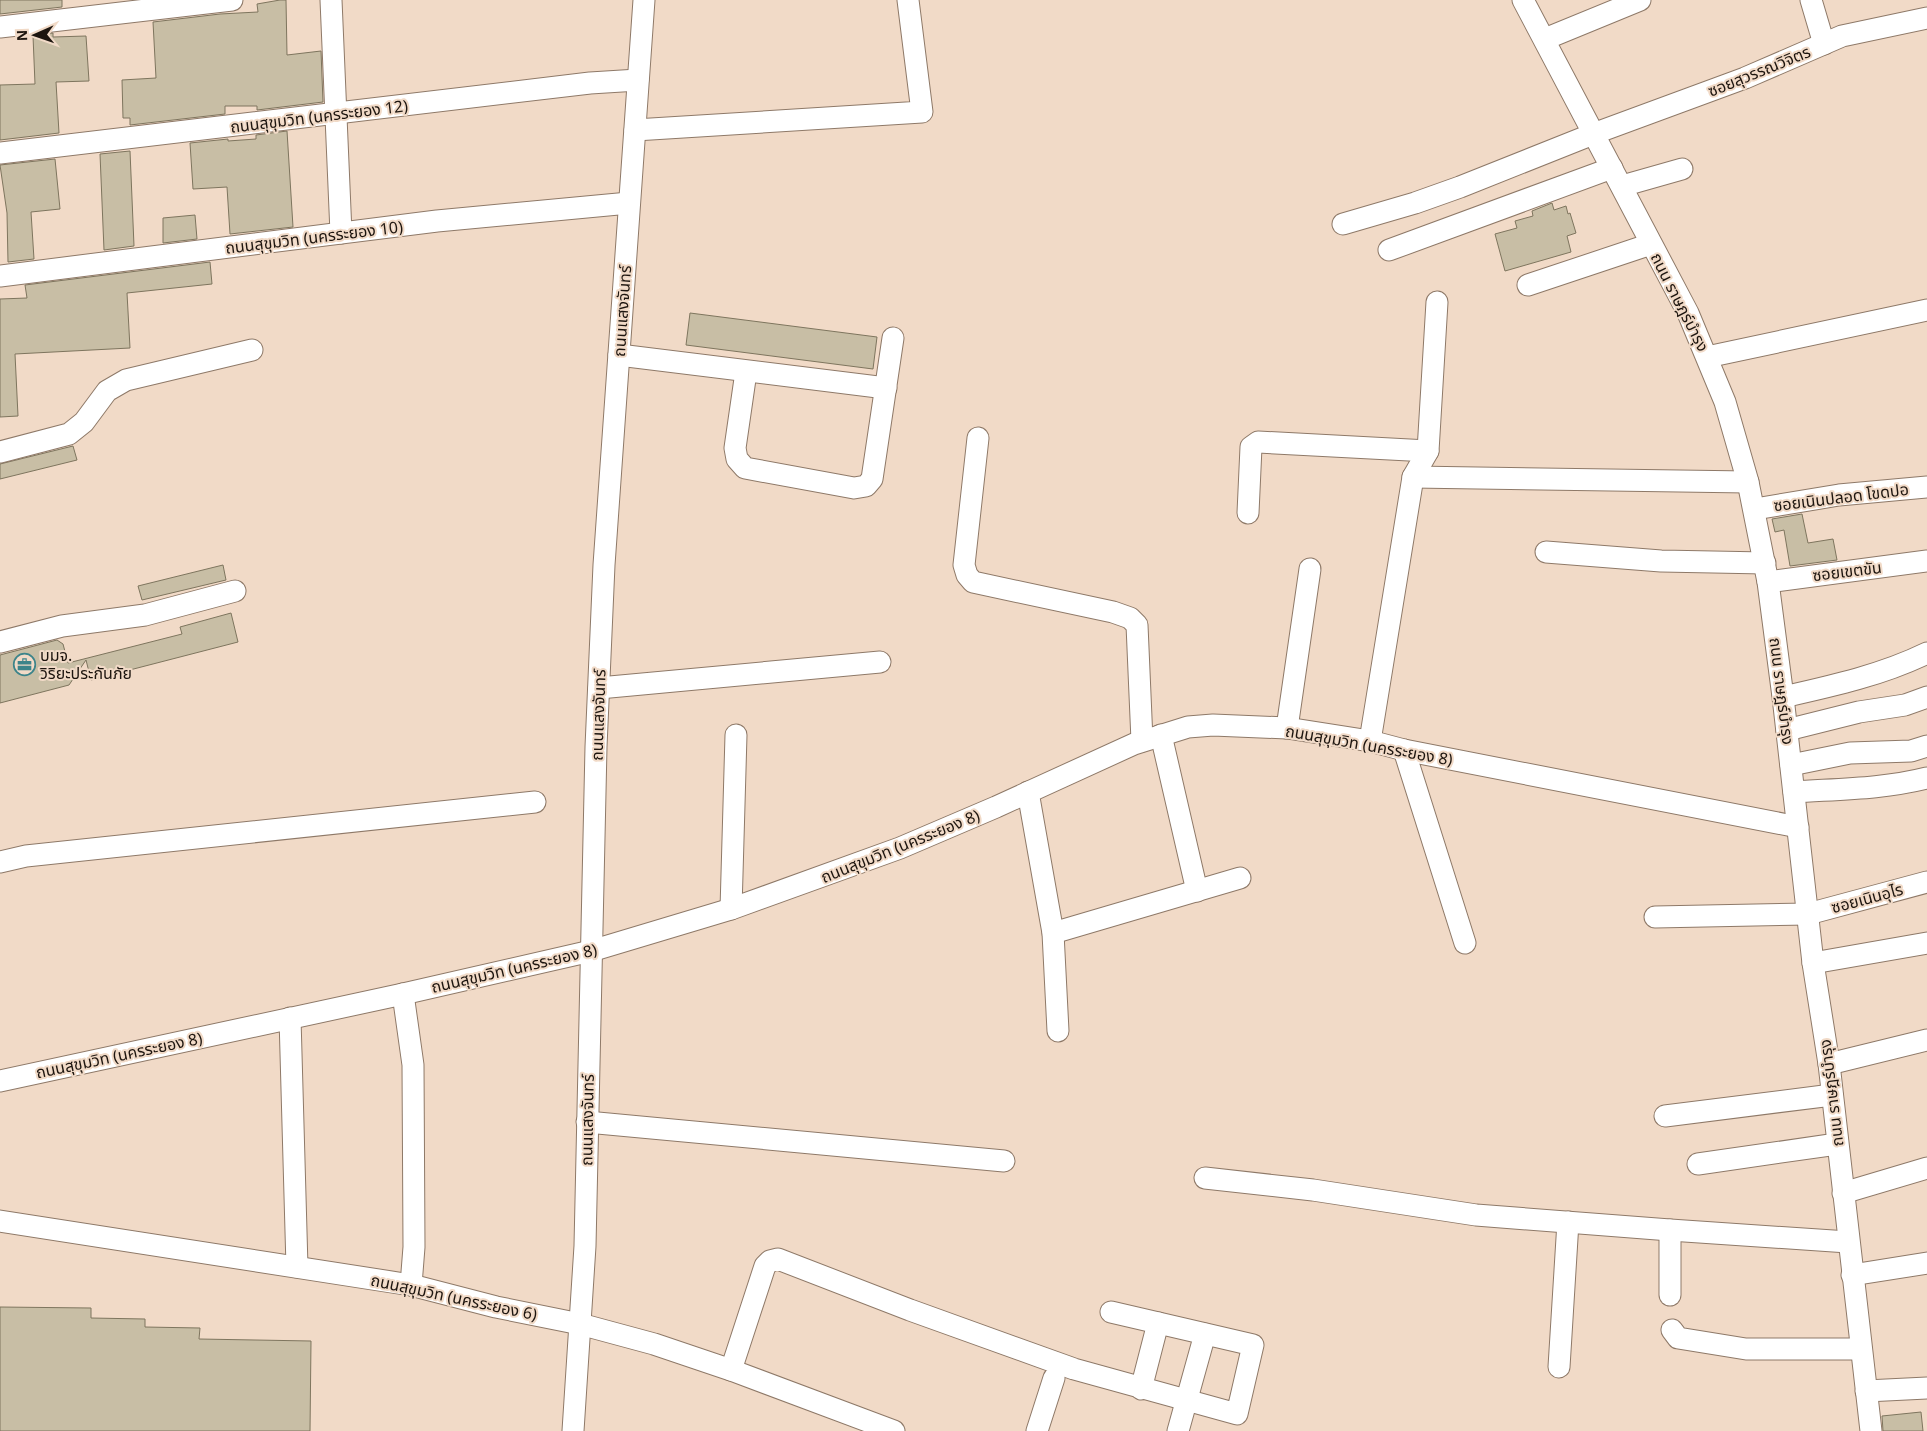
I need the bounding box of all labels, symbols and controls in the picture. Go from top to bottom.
north arrow [10,10,60,60]
text: N [12,29,31,41]
street label: ซอยสุวรรณวิจิตร [1704,40,1814,102]
street label: ถนนสุขุมวิท (นครระยอง 12) [229,94,409,138]
street label: ถนนสุขุมวิท (นครระยอง 10) [224,215,404,259]
street label: ถนน ราษฎร์บำรุง [1646,249,1714,355]
street label: ถนนแสงจันทร์ [608,264,636,358]
street label: ซอยเนินปลอด โขดปอ [1772,478,1910,516]
street label: ซอยเขตขัน [1811,556,1883,586]
street label: ถนน ราษฎร์บำรุง [1765,636,1799,746]
place label: บมจ. วิริยะประกันภัย [39,644,132,684]
office icon: บมจ. วิริยะประกันภัย [12,652,36,676]
street label: ถนนแสงจันทร์ [585,668,611,761]
street label: ถนนสุขุมวิท (นครระยอง 8) [1284,719,1455,771]
street label: ถนนสุขุมวิท (นครระยอง 8) [817,804,983,888]
street label: ซอยเนินอุไร [1829,878,1906,918]
street label: ถนนสุขุมวิท (นครระยอง 8) [429,938,599,998]
street label: ถนนสุขุมวิท (นครระยอง 8) [34,1027,204,1083]
street label: ถนน ราษฎร์บำรุง [1814,1038,1848,1148]
street label: ถนนแสงจันทร์ [575,1073,599,1166]
street label: ถนนสุขุมวิท (นครระยอง 6) [369,1269,539,1325]

